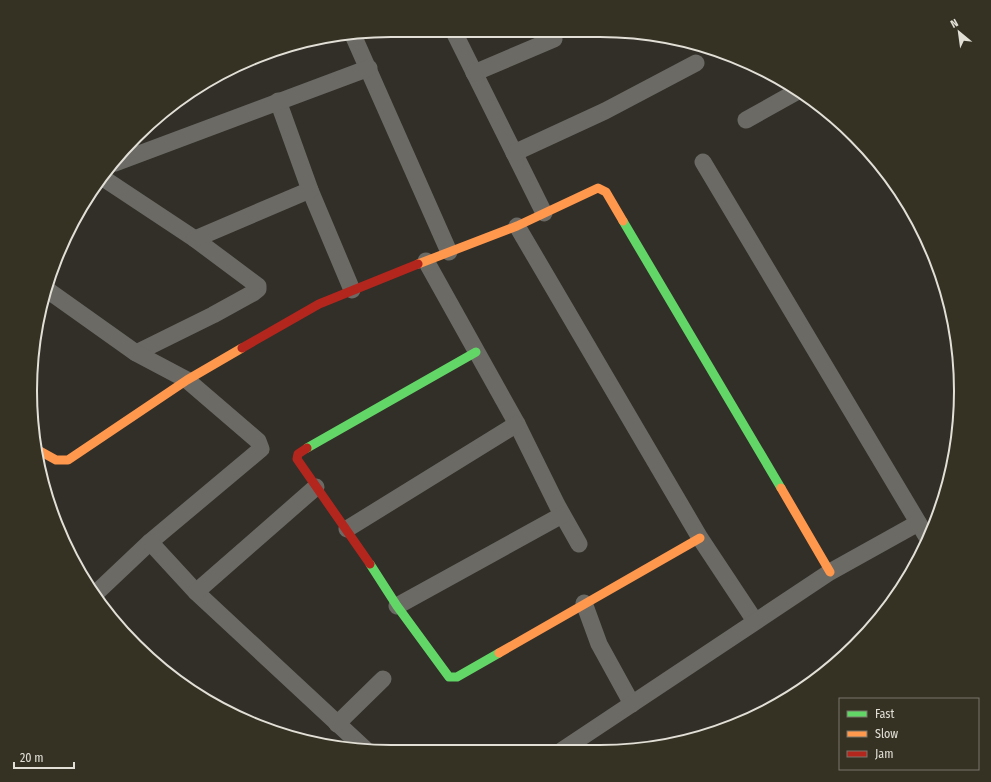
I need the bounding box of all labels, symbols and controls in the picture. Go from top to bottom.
north arrow [939,12,979,52]
text: N [948,16,960,31]
legend [839,698,979,770]
text: Fast [875,707,894,721]
text: Slow [875,727,898,741]
scale bar [14,744,74,770]
text: Jam [875,747,893,761]
text: 20 m [20,751,44,765]

